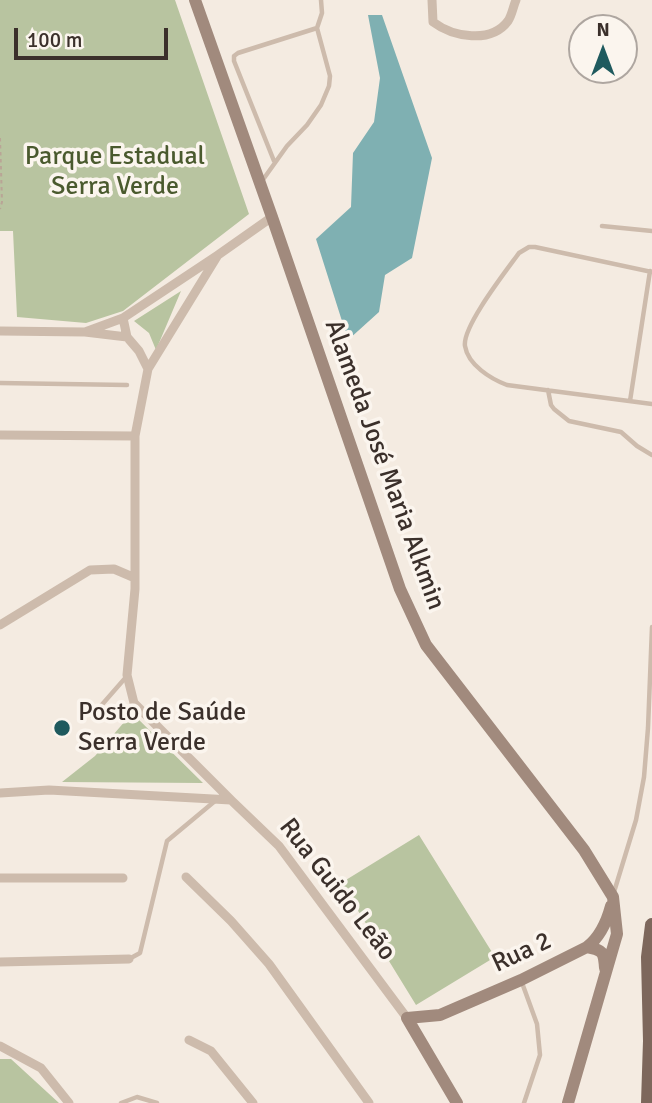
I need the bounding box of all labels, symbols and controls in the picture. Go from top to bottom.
scale bar [18,14,172,58]
north arrow [568,14,638,84]
text: N [596,18,610,42]
text: 100 m [27,27,82,53]
park label: Parque Estadual Serra Verde [25,141,205,202]
street label: Alameda José Maria Alkmin [317,316,451,614]
place label: Posto de Saúde Serra Verde [78,697,246,758]
marker: Posto de Saúde Serra Verde [52,718,72,738]
street label: Rua Guido Leão [272,813,402,967]
street label: Rua 2 [487,926,557,980]

